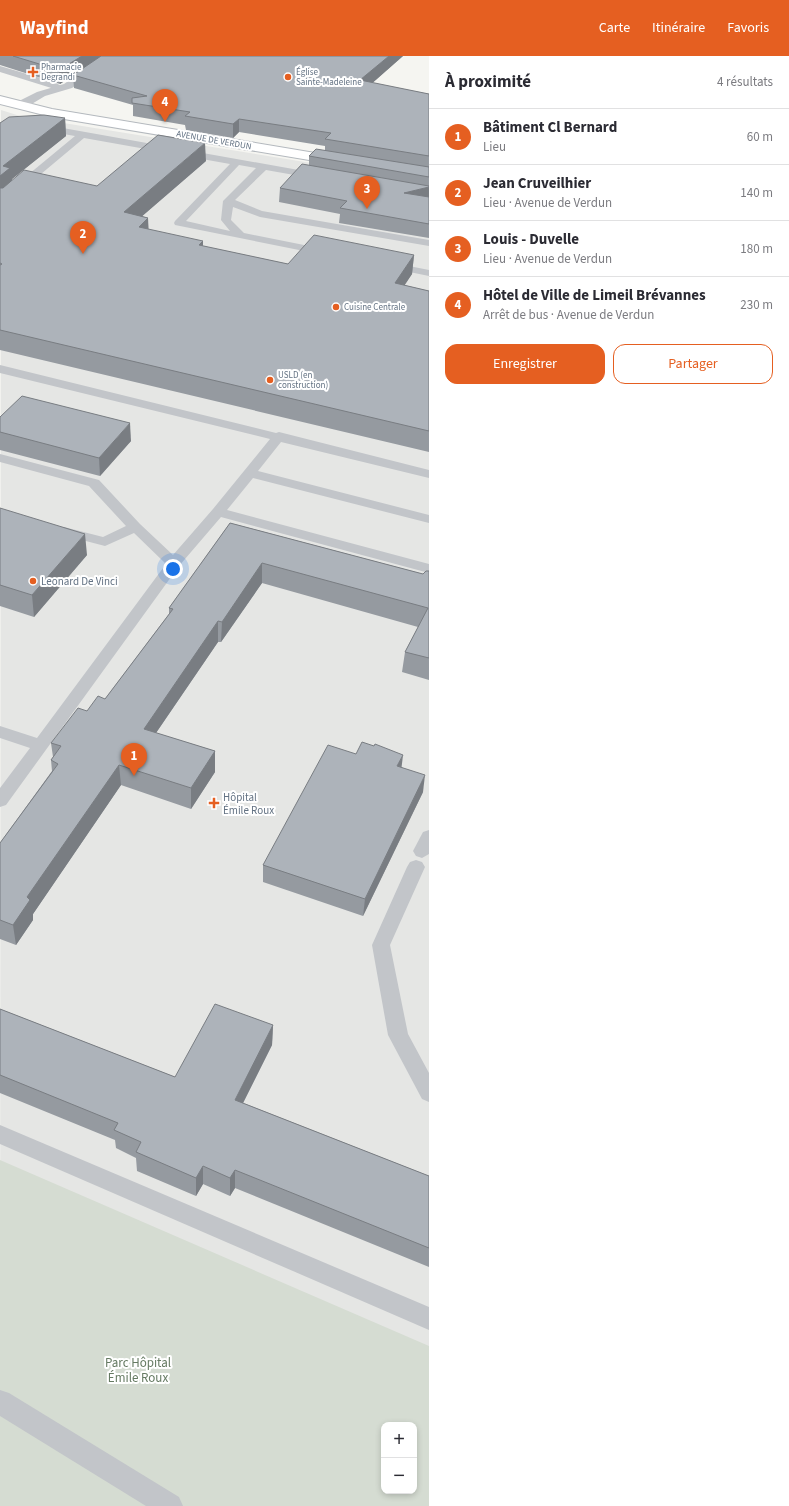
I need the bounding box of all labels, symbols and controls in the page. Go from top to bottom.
text: Wayfind [20,15,89,42]
text: Carte [599,18,630,38]
text: Itinéraire [652,18,705,38]
text: Favoris [727,18,769,38]
place label: Pharmacie Degrandi [41,61,82,84]
place label: Église Sainte-Madeleine [296,66,362,89]
marker: Pharmacie Degrandi [28,67,38,77]
text: À proximité [445,70,531,94]
marker: Église Sainte-Madeleine [283,72,293,82]
text: 4 résultats [717,73,773,91]
pin: 4 [152,89,178,122]
text: Bâtiment Cl Bernard [483,117,617,138]
street label: AVENUE DE VERDUN [175,127,253,154]
text: 1 [455,128,461,146]
text: 60 m [747,128,773,146]
text: Lieu [483,138,506,156]
text: Jean Cruveilhier [483,173,591,194]
pin: 3 [354,176,380,209]
text: 2 [455,184,461,202]
text: 140 m [740,184,773,202]
text: Lieu · Avenue de Verdun [483,194,612,212]
pin: 2 [70,221,96,254]
text: Louis - Duvelle [483,229,579,250]
text: 3 [455,240,461,258]
text: 180 m [740,240,773,258]
text: Lieu · Avenue de Verdun [483,250,612,268]
text: Hôtel de Ville de Limeil Brévannes [483,285,706,306]
text: 4 [455,296,461,314]
text: 230 m [740,296,773,314]
place label: Cuisine Centrale [344,301,406,314]
marker: Cuisine Centrale [331,302,341,312]
text: Arrêt de bus · Avenue de Verdun [483,306,654,324]
button: Enregistrer [445,344,605,384]
button: Partager [613,344,773,384]
place label: USLD (en construction) [278,369,328,392]
marker: USLD (en construction) [265,375,275,385]
your location [163,559,183,579]
place label: Leonard De Vinci [41,574,118,589]
marker: Leonard De Vinci [28,576,38,586]
pin: 1 [121,743,147,776]
place label: Hôpital Émile Roux [223,790,274,818]
marker: Hôpital Émile Roux [208,797,220,809]
park label: Parc Hôpital Émile Roux [105,1354,171,1387]
map controls [381,1422,417,1494]
button: + [381,1422,417,1458]
button: − [381,1458,417,1494]

